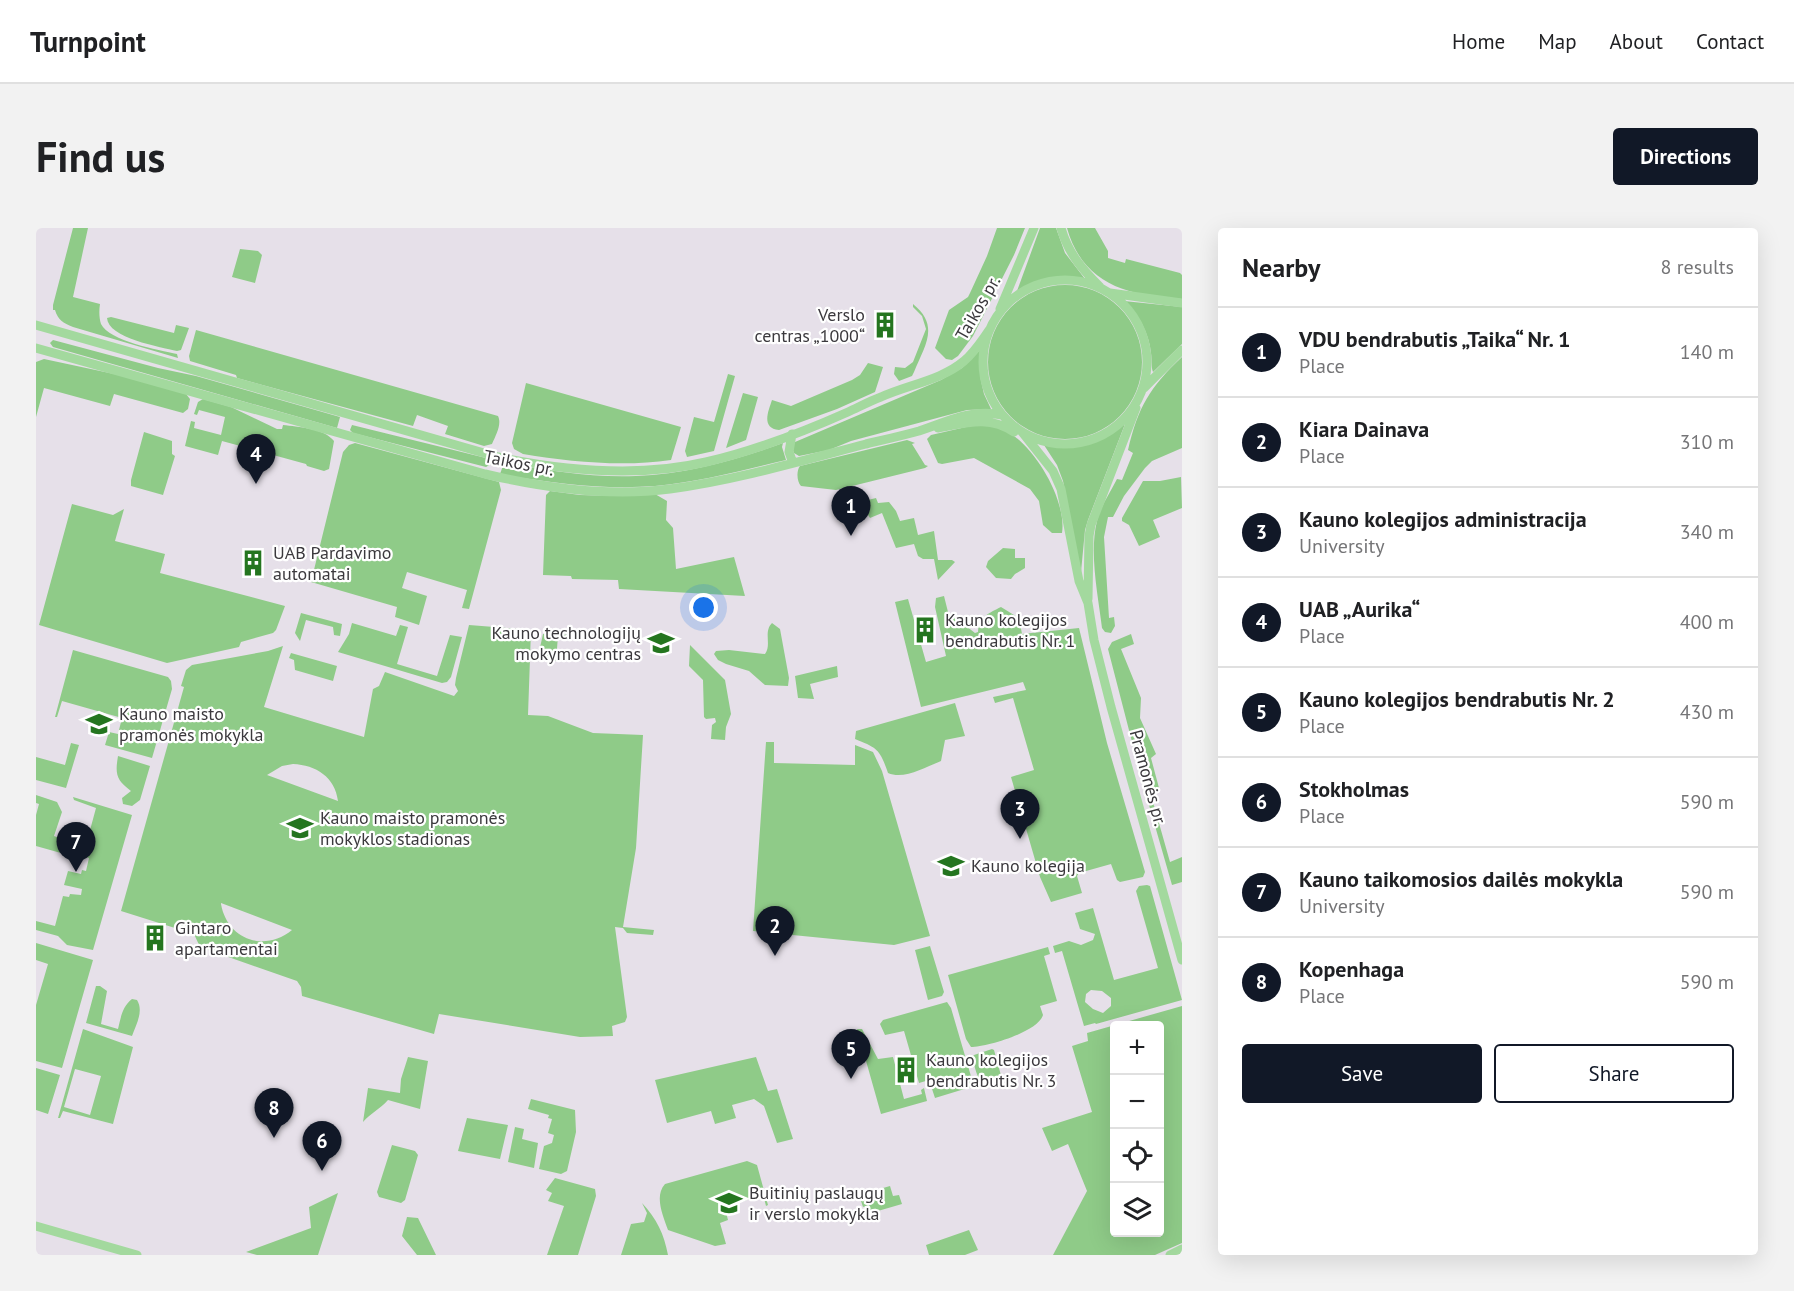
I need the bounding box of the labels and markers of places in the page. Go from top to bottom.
place label: Verslo centras „1000“ [755,303,865,347]
building icon: Verslo centras „1000“ [870,310,900,340]
pin: 4 [236,434,276,484]
pin: 1 [832,486,870,536]
place label: UAB Pardavimo automatai [273,541,391,585]
building icon: UAB Pardavimo automatai [238,548,268,578]
place label: Kauno kolegijos bendrabutis Nr. 1 [945,608,1075,652]
building icon: Kauno kolegijos bendrabutis Nr. 1 [910,615,940,645]
place label: Kauno technologijų mokymo centras [491,621,641,665]
school or university icon: Kauno technologijų mokymo centras [646,628,676,658]
place label: Kauno maisto pramonės mokykla [119,702,263,746]
school or university icon: Kauno maisto pramonės mokykla [84,709,114,739]
pin: 3 [1000,790,1040,839]
place label: Kauno maisto pramonės mokyklos stadionas [320,806,505,850]
school or university icon: Kauno maisto pramonės mokyklos stadionas [285,813,315,843]
pin: 7 [56,822,96,872]
school or university icon: Kauno kolegija [936,851,966,881]
place label: Kauno kolegija [971,854,1085,877]
pin: 2 [756,906,794,956]
place label: Gintaro apartamentai [175,916,278,960]
building icon: Gintaro apartamentai [140,923,170,953]
pin: 5 [832,1030,870,1079]
place label: Kauno kolegijos bendrabutis Nr. 3 [926,1048,1056,1092]
building icon: Kauno kolegijos bendrabutis Nr. 3 [891,1055,921,1085]
pin: 8 [254,1088,294,1138]
pin: 6 [302,1122,342,1171]
place label: Buitinių paslaugų ir verslo mokykla [749,1181,884,1225]
school or university icon: Buitinių paslaugų ir verslo mokykla [714,1188,744,1218]

